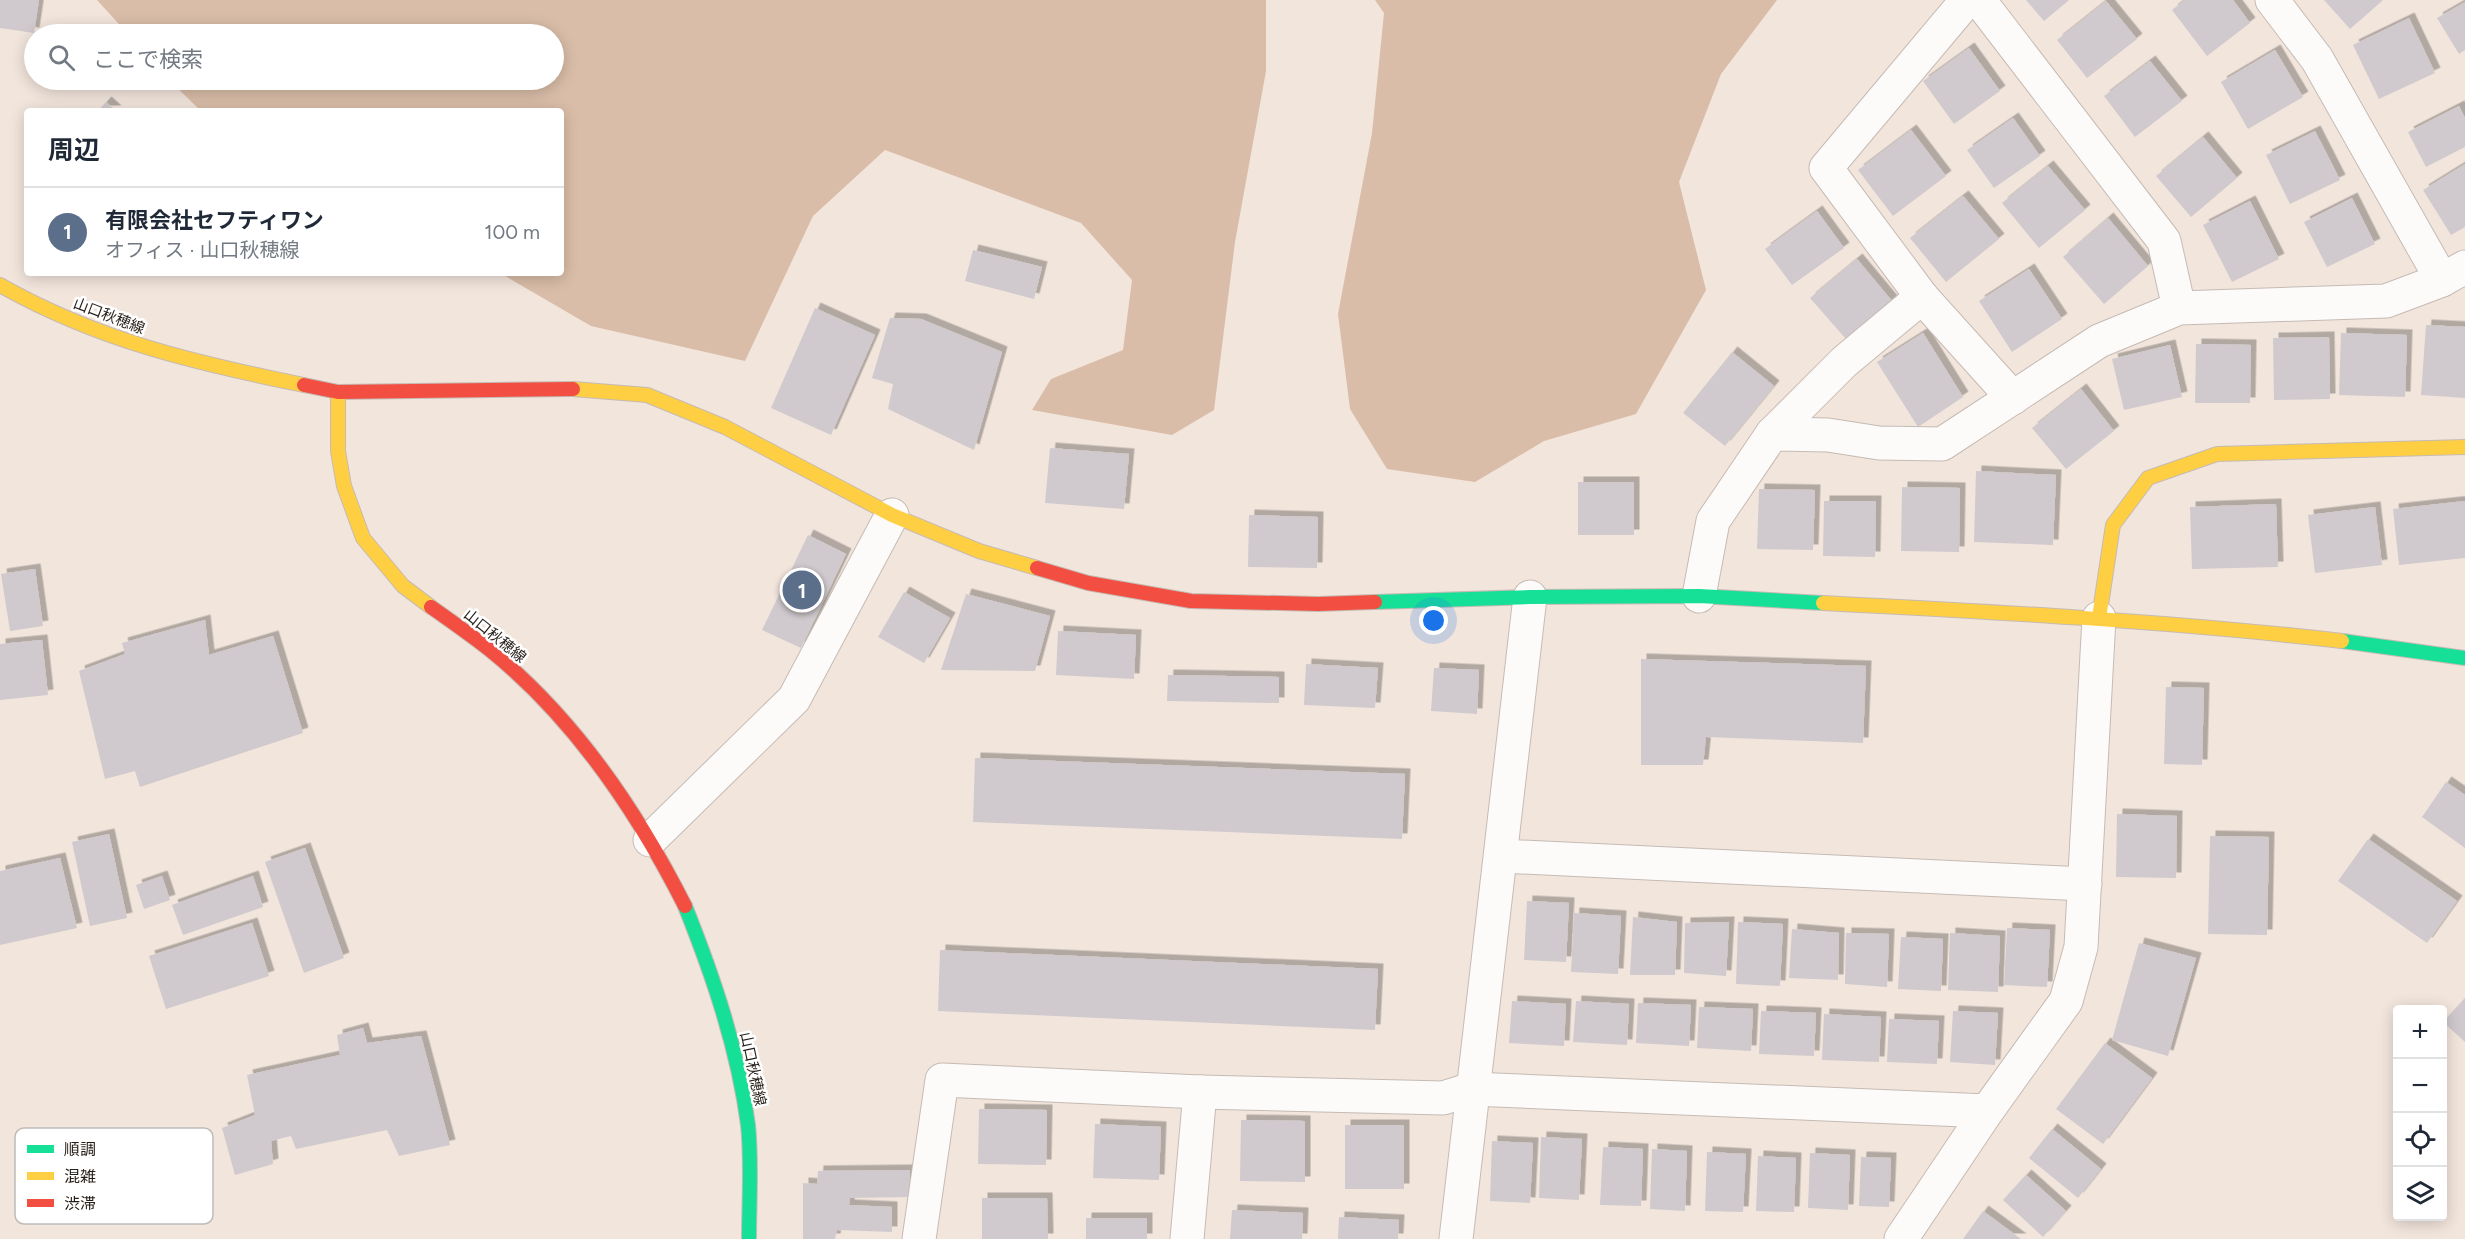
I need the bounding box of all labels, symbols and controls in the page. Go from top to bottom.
search box [24,24,564,90]
icon: search [45,41,78,74]
text: ここで検索 [93,46,203,73]
text: 周辺 [48,134,100,166]
text: 有限会社セフティワン [105,207,324,234]
text: 1 [63,220,72,244]
text: 100 m [484,220,540,244]
text: オフィス · 山口秋穂線 [105,238,300,262]
street label: 山口秋穂線 [71,294,147,338]
pin: 1 [782,568,822,612]
street label: 山口秋穂線 [460,605,530,667]
your location [1419,606,1448,635]
map controls [2393,1005,2447,1221]
button: + [2393,1005,2447,1059]
street label: 山口秋穂線 [736,1030,770,1108]
button: − [2393,1059,2447,1113]
button: locate [2393,1113,2447,1167]
legend [15,1128,213,1224]
text: 順調 [64,1140,96,1159]
text: 混雑 [64,1167,96,1186]
button: layers [2393,1167,2447,1221]
text: 渋滞 [64,1194,96,1213]

